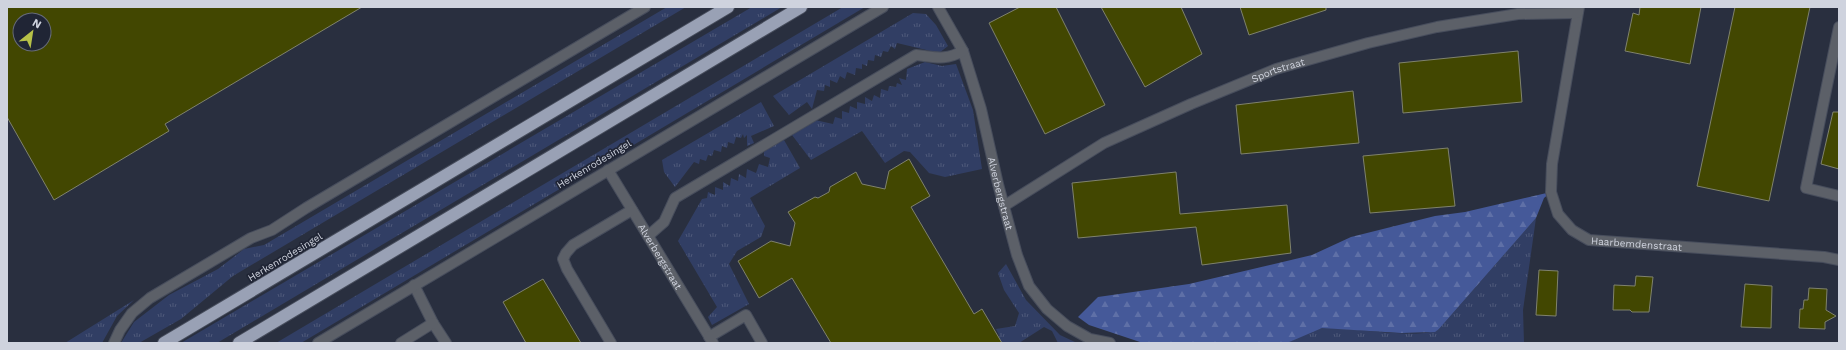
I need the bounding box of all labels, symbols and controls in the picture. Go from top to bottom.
north arrow [12,12,52,52]
text: N [30,16,44,31]
street label: Sportstraat [1250,56,1306,84]
street label: Herkenrodesingel [555,137,633,191]
street label: Alverbergstraat [987,156,1016,232]
street label: Alverbergstraat [636,222,685,292]
street label: Herkenrodesingel [246,230,324,284]
street label: Haarbemdenstraat [1591,235,1683,252]

